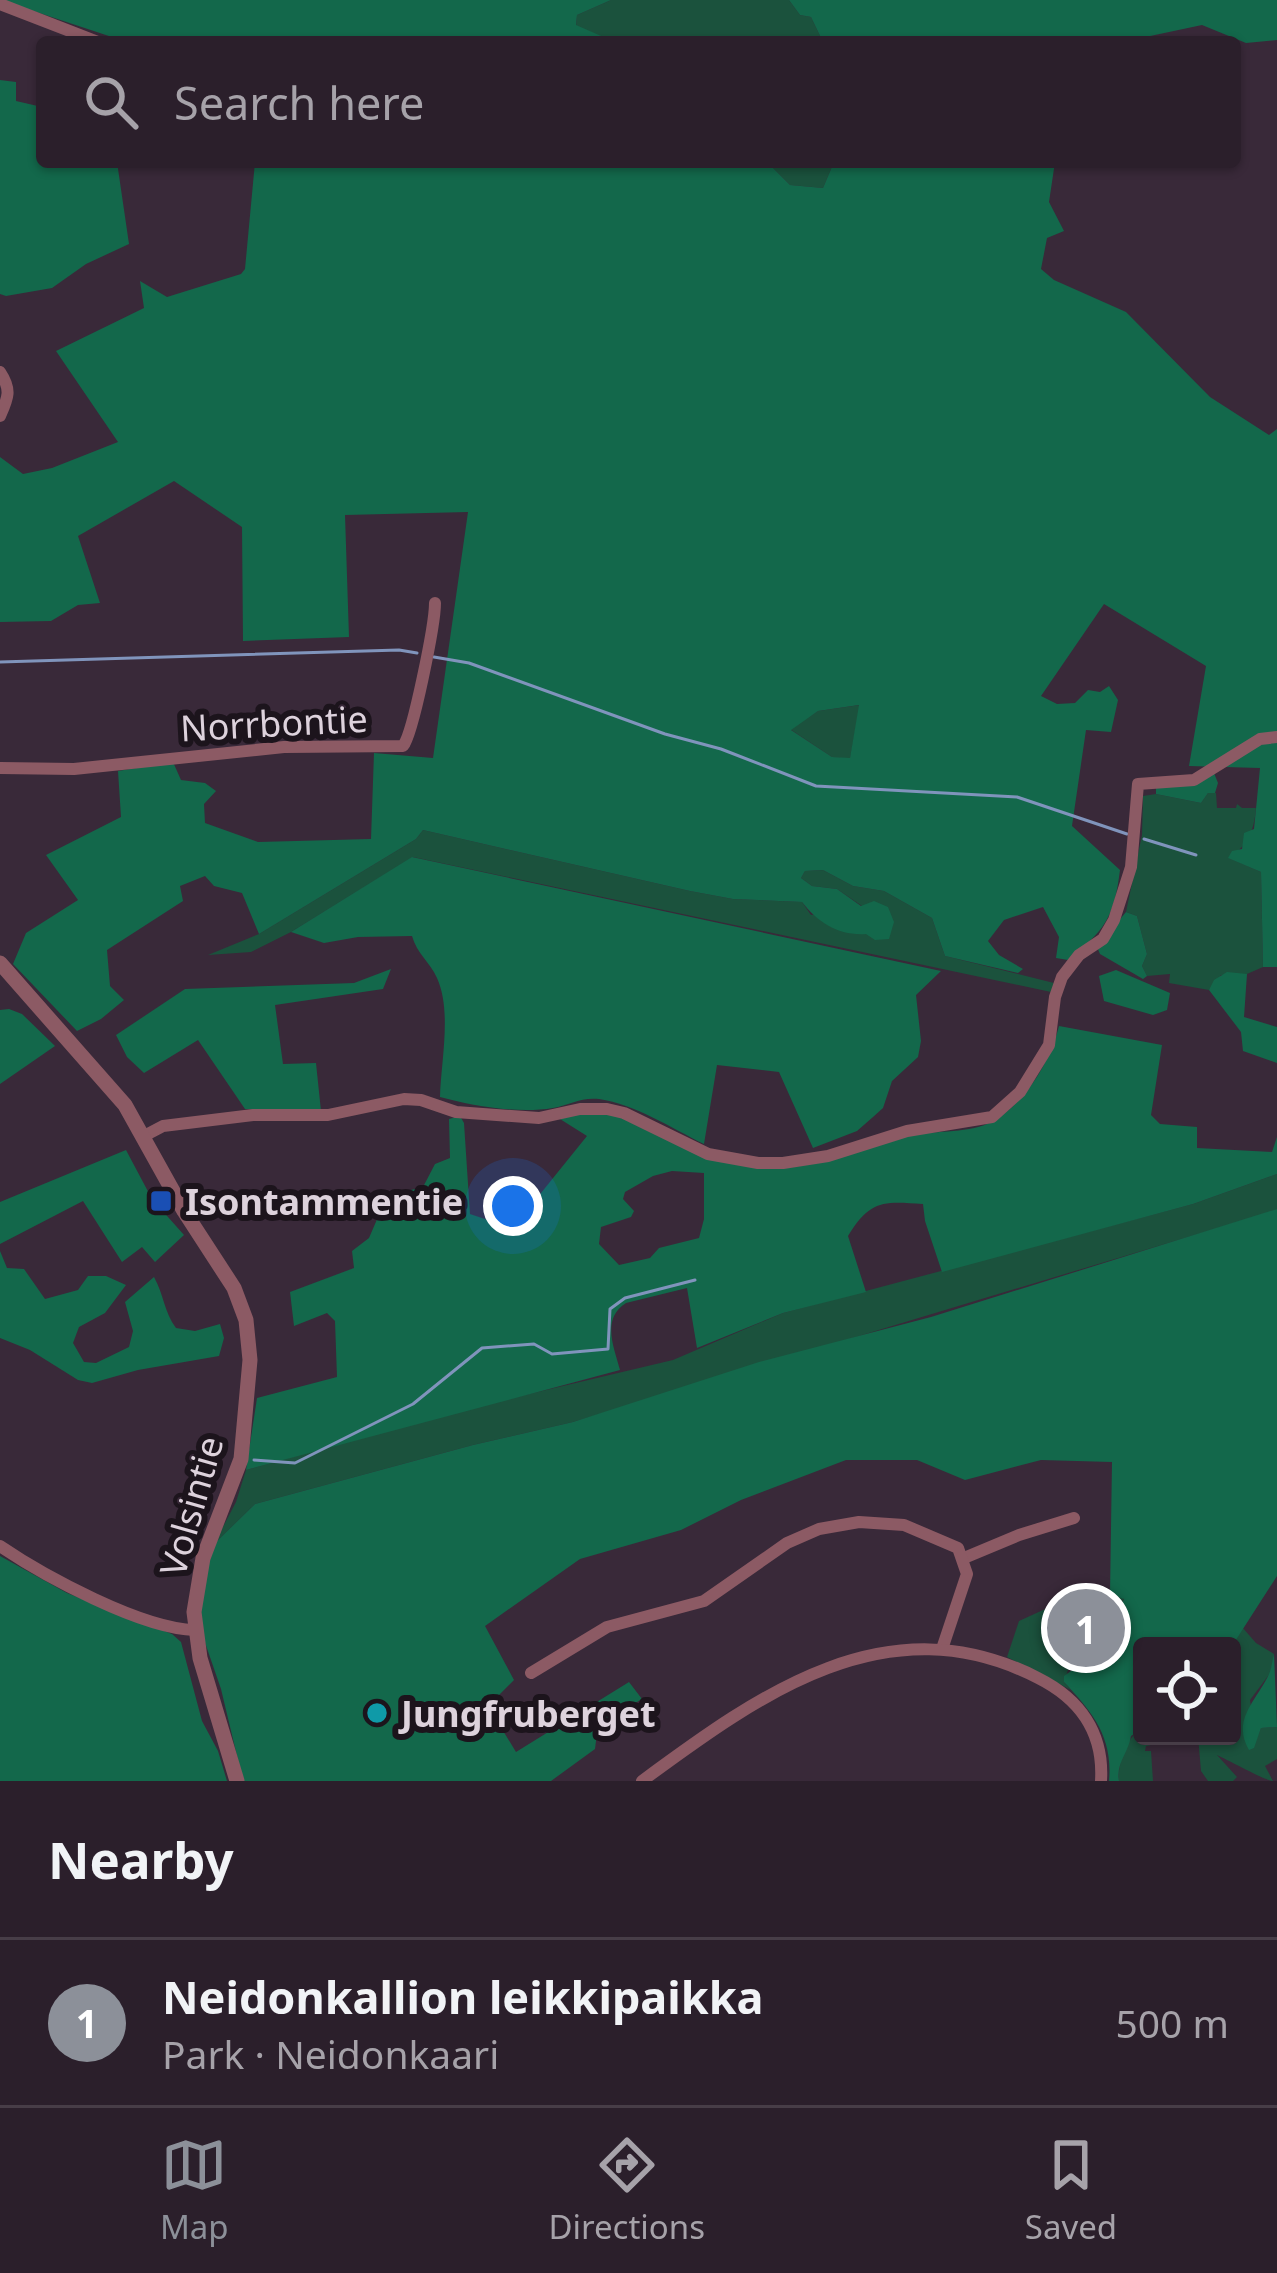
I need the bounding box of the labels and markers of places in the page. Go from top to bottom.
place label: Isontammentie [185,1177,463,1226]
marker: Isontammentie [148,1188,174,1214]
pin: 1 [1047,1583,1125,1673]
place label: Jungfruberget [398,1689,656,1738]
marker: Jungfruberget [364,1700,390,1726]

